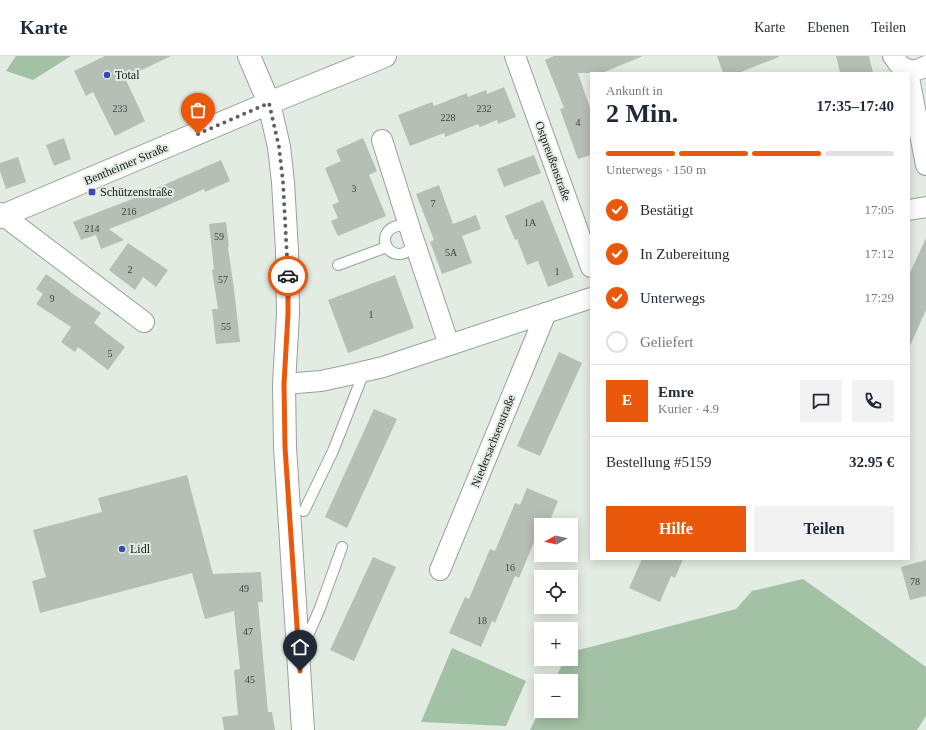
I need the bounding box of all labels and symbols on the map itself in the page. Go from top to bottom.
place label: Total [115,68,140,82]
marker: Total [102,70,112,80]
pin [181,93,215,134]
house number: 233 [113,103,128,114]
house number: 232 [477,103,492,114]
house number: 228 [441,112,456,123]
house number: 4 [576,117,581,128]
street label: Ostpreußenstraße [532,119,574,203]
street label: Bentheimer Straße [82,140,170,188]
house number: 3 [352,183,357,194]
place label: Schützenstraße [100,185,173,199]
marker: Schützenstraße [87,187,97,197]
house number: 7 [431,198,436,209]
house number: 216 [122,206,137,217]
house number: 1A [524,217,537,228]
house number: 214 [85,223,100,234]
house number: 59 [214,231,224,242]
house number: 5A [445,247,458,258]
courier [268,256,308,296]
house number: 2 [128,264,133,275]
house number: 1 [555,266,560,277]
house number: 57 [218,274,228,285]
house number: 9 [50,293,55,304]
house number: 1 [369,309,374,320]
house number: 55 [221,321,231,332]
house number: 5 [108,348,113,359]
street label: Niedersachsenstraße [468,393,518,489]
north arrow [534,518,578,562]
place label: Lidl [130,542,151,556]
marker: Lidl [117,544,127,554]
house number: 16 [505,562,515,573]
house number: 78 [910,576,920,587]
house number: 49 [239,583,249,594]
house number: 18 [477,615,487,626]
house number: 47 [243,626,253,637]
pin [283,630,317,671]
house number: 45 [245,674,255,685]

